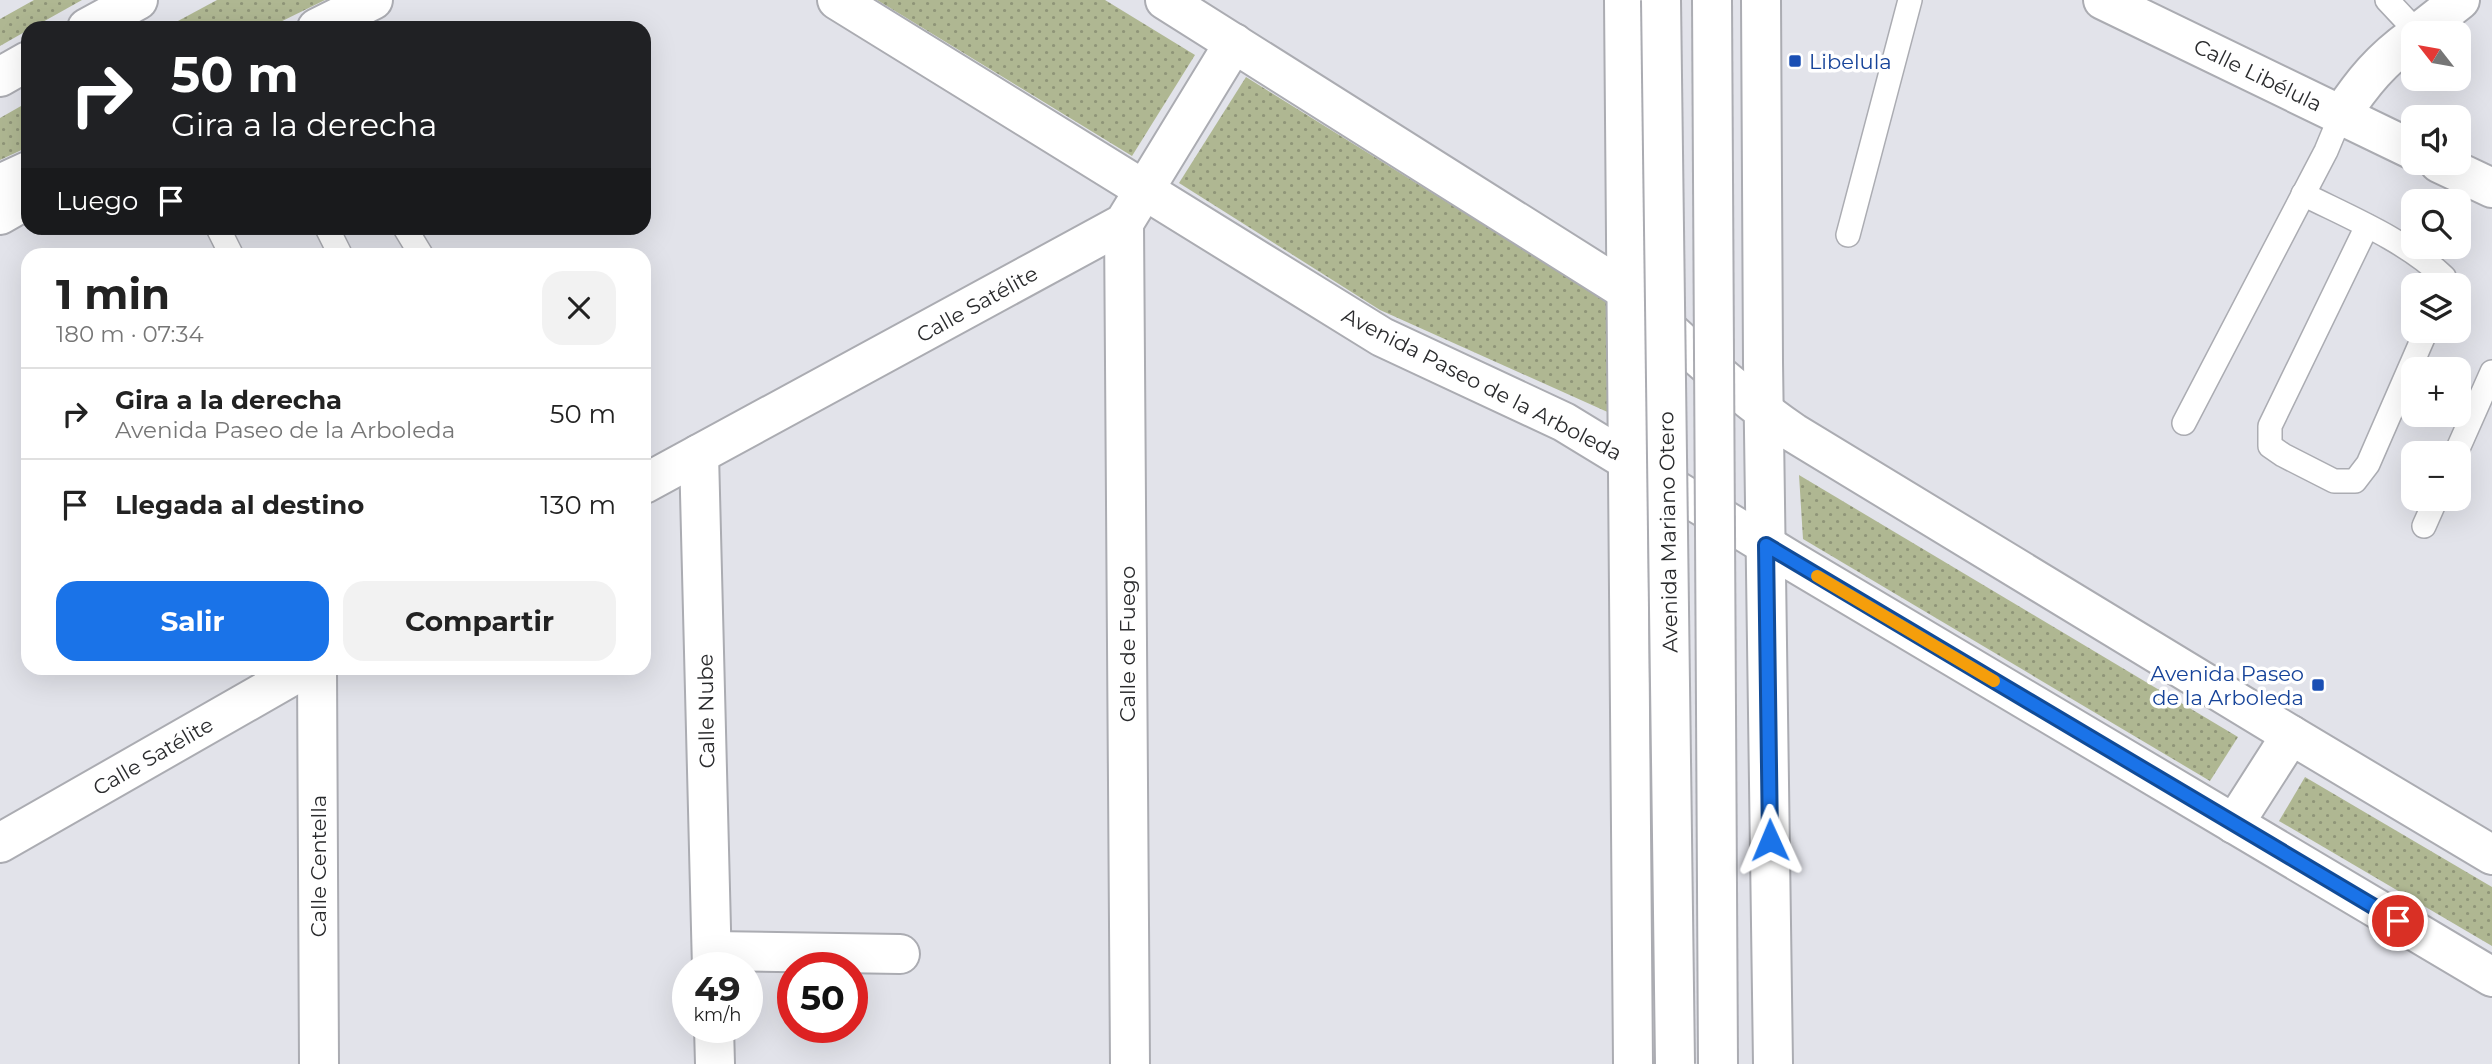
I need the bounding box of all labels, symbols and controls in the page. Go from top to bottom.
north arrow [2401,21,2471,91]
map controls [2401,21,2471,511]
street label: Calle Libélula [2190,33,2326,117]
text: 50 m [171,45,299,104]
icon: right [56,49,147,140]
place label: Libelula [1809,49,1892,74]
marker: Libelula [1787,53,1803,69]
text: Gira a la derecha [171,105,437,144]
button: sound [2401,105,2471,175]
icon: arrive [152,182,190,220]
text: Luego [56,185,138,217]
button: search [2401,189,2471,259]
street label: Calle Satélite [912,260,1042,348]
text: 1 min [56,268,170,320]
button: close [542,271,616,345]
button: layers [2401,273,2471,343]
street label: Avenida Paseo de la Arboleda [1338,302,1626,466]
text: 180 m · 07:34 [56,320,204,348]
button: + [2401,357,2471,427]
text: Gira a la derecha [115,384,342,416]
icon: right [56,395,94,433]
text: 50 m [550,398,616,430]
street label: Avenida Mariano Otero [1653,411,1683,653]
text: Avenida Paseo de la Arboleda [115,416,455,444]
button: − [2401,441,2471,511]
icon: arrive [56,486,94,524]
text: Llegada al destino [115,489,364,521]
text: 130 m [540,489,616,521]
street label: Calle de Fuego [1115,566,1140,722]
button: Salir [56,581,329,661]
button: Compartir [343,581,616,661]
street label: Calle Nube [693,653,719,769]
place label: Avenida Paseo de la Arboleda [2151,661,2304,710]
marker: Avenida Paseo de la Arboleda [2310,677,2326,693]
street label: Calle Satélite [88,712,218,800]
street label: Calle Centella [306,795,331,937]
position arrow [1733,803,1807,877]
pin [2368,891,2428,951]
icon: arrive [2379,902,2417,940]
speed limit sign: 50 [777,952,868,1043]
text: 49 [694,967,741,1010]
text: km/h [693,1004,742,1026]

